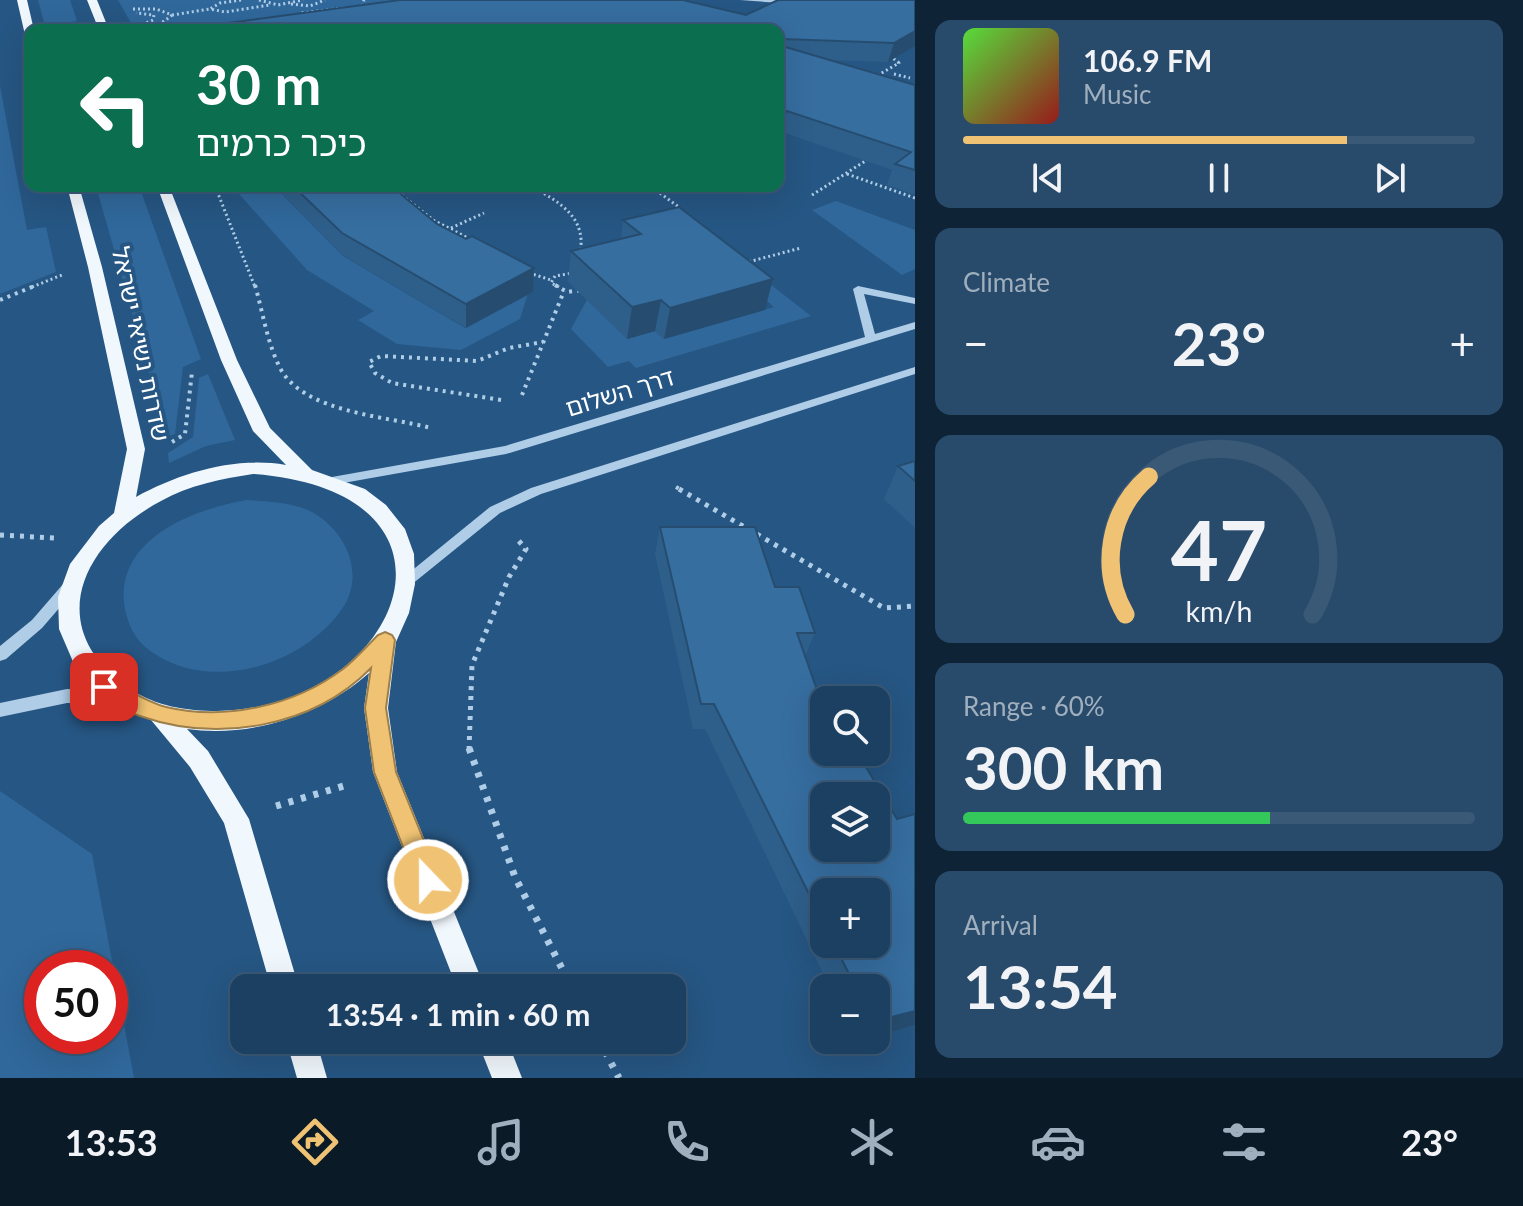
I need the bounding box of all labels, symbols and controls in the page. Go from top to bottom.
text: 106.9 FM [1083,42,1212,78]
text: 30 m [196,50,321,117]
icon: left [64,56,168,160]
text: Music [1083,78,1151,110]
text: כיכר כרמים [196,120,367,164]
icon: previous [1026,156,1070,200]
icon: pause [1197,156,1241,200]
icon: next [1368,156,1412,200]
street label: שדרות נשיאי ישראל [107,244,176,444]
text: Climate [963,266,1050,298]
text: 23° [1172,307,1266,379]
text: − [963,317,989,369]
text: + [1449,317,1475,369]
street label: דרך השלום [562,361,677,422]
text: 47 [1171,499,1267,599]
text: km/h [1186,594,1252,628]
pin [70,653,138,721]
icon: arrive [82,665,126,709]
map controls [810,686,890,1054]
button: search [810,686,890,766]
text: Range · 60% [963,690,1105,722]
text: 300 km [963,731,1164,803]
button: layers [810,782,890,862]
position arrow [386,838,470,922]
button: + [810,878,890,958]
text: Arrival [963,909,1038,941]
speed limit sign: 50 [24,950,128,1054]
text: 13:54 [963,950,1118,1022]
button: − [810,974,890,1054]
text: 13:54 · 1 min · 60 m [326,996,590,1032]
icon: directions [287,1114,343,1170]
icon: music [473,1114,529,1170]
icon: phone [659,1114,715,1170]
icon: climate [844,1114,900,1170]
icon: car [1030,1114,1086,1170]
icon: filters [1216,1114,1272,1170]
text: 13:53 [65,1120,158,1164]
text: 23° [1401,1120,1458,1164]

